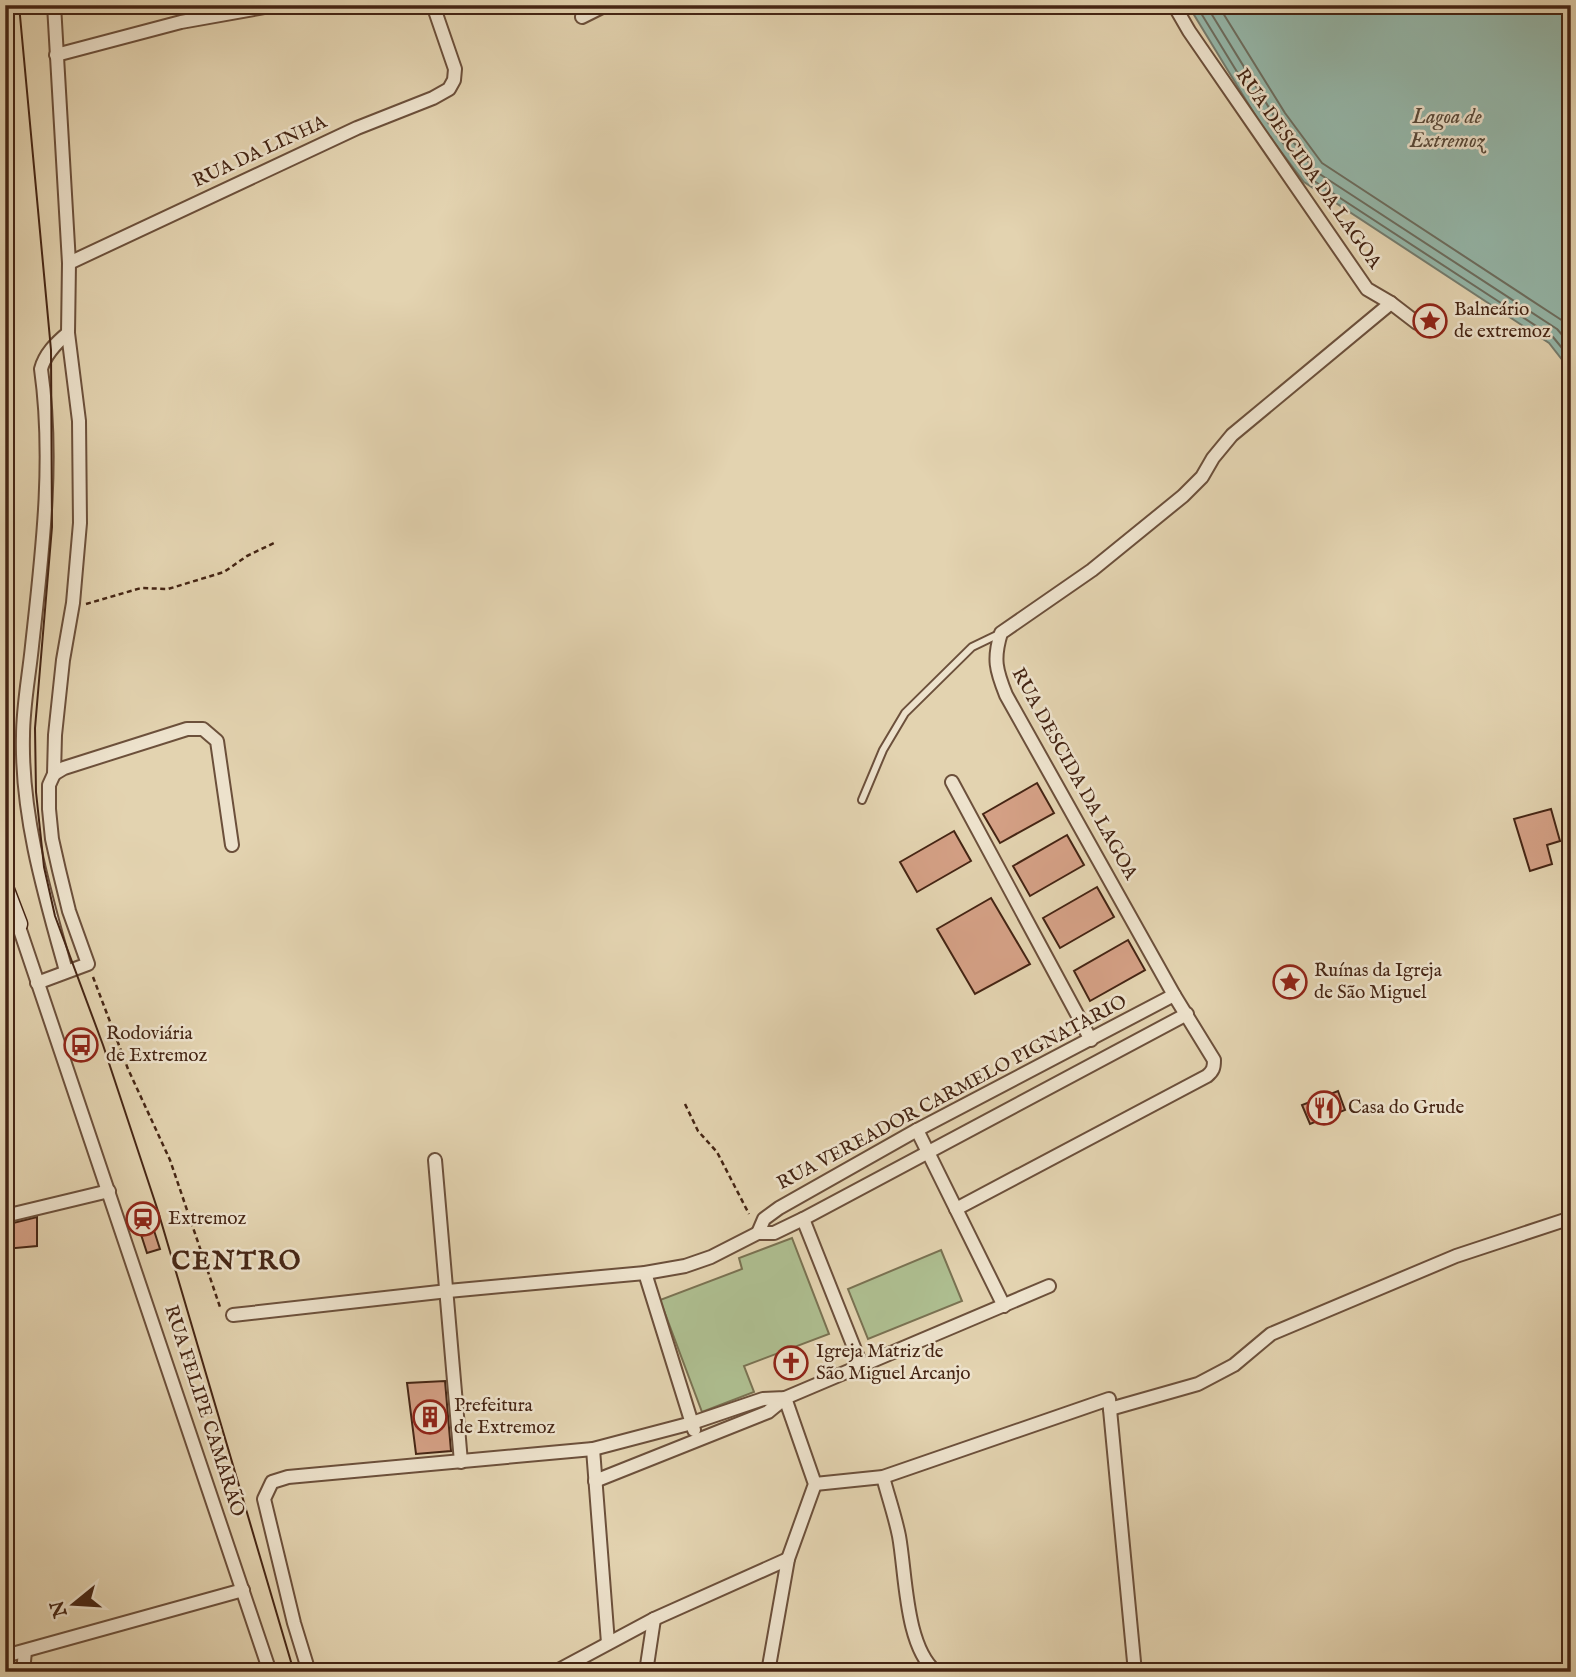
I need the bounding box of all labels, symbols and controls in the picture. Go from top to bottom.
street label: RUA DESCIDA DA LAGOA [1230,64,1387,275]
water label: Lagoa de Extremoz [1409,104,1487,155]
street label: RUA DA LINHA [189,110,332,194]
place label: Balneário de extremoz [1454,298,1551,344]
place icon: Balneário de extremoz [1411,302,1449,340]
street label: RUA DESCIDA DA LAGOA [1006,664,1143,885]
place label: Ruínas da Igreja de São Miguel [1314,959,1443,1005]
place icon: Ruínas da Igreja de São Miguel [1271,963,1309,1001]
street label: RUA VEREADOR CARMELO PIGNATARIO [773,990,1131,1196]
place label: Rodoviária de Extremoz [106,1022,207,1068]
bus stop icon: Rodoviária de Extremoz [62,1026,100,1064]
restaurant icon: Casa do Grude [1305,1089,1343,1127]
place label: Casa do Grude [1348,1096,1464,1120]
station icon: Extremoz [124,1200,162,1238]
place label: Extremoz [168,1207,246,1231]
district label: CENTRO [172,1245,302,1278]
street label: RUA FELIPE CAMARÃO [158,1302,251,1520]
place label: Igreja Matriz de São Miguel Arcanjo [816,1340,971,1386]
church icon: Igreja Matriz de São Miguel Arcanjo [772,1344,810,1382]
place label: Prefeitura de Extremoz [454,1394,555,1440]
building icon: Prefeitura de Extremoz [411,1398,449,1436]
north arrow [38,1568,108,1638]
text: N [46,1597,74,1621]

